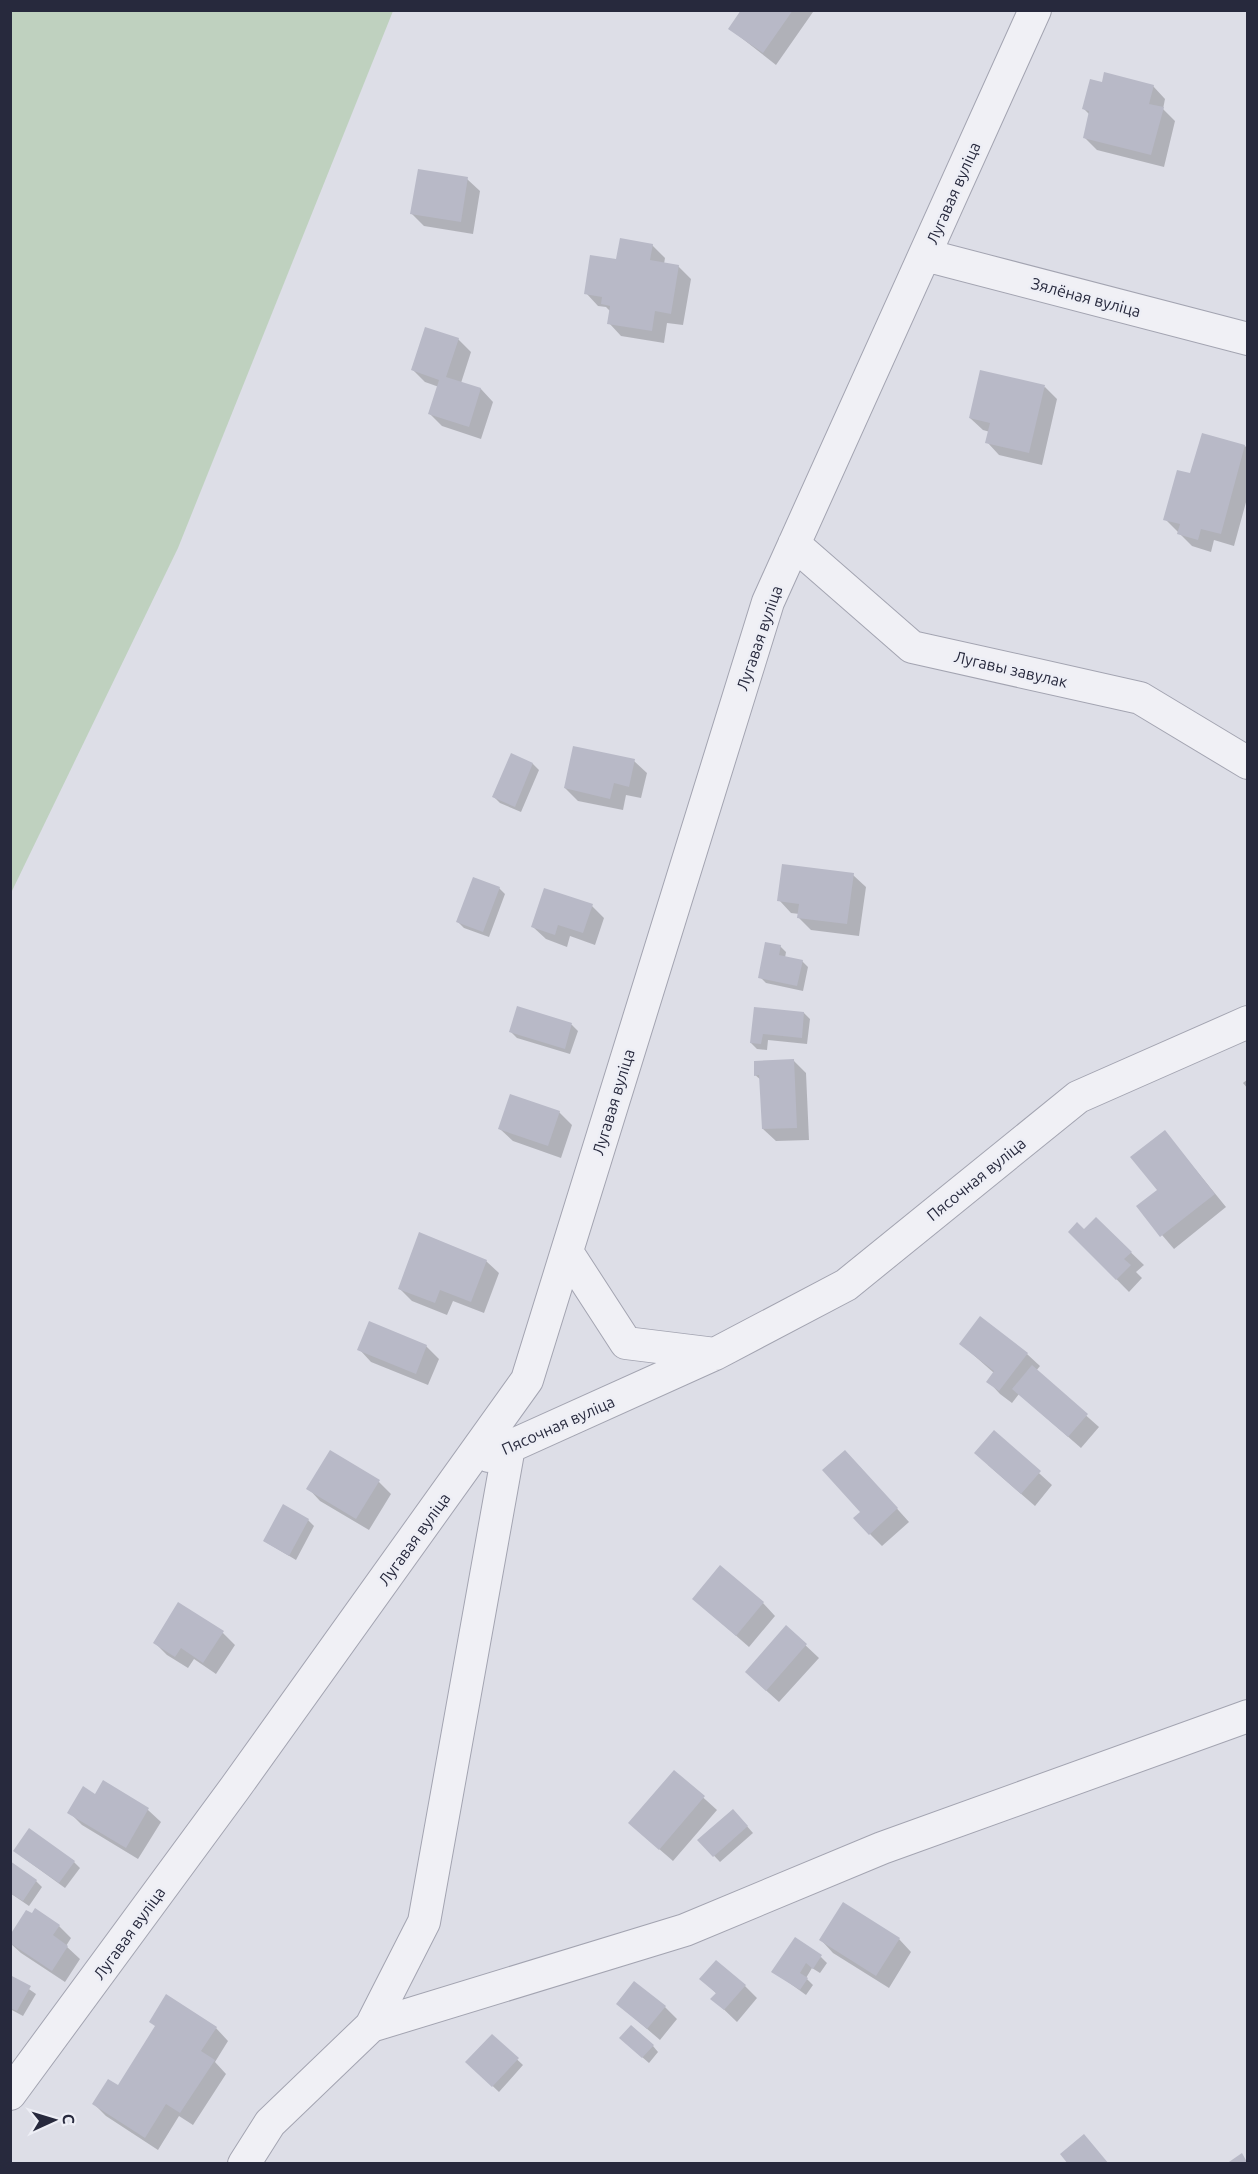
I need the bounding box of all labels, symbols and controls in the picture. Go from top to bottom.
street label: Лугавая вуліца [922,139,984,247]
street label: Зялёная вуліца [1029,274,1143,320]
street label: Лугавая вуліца [733,583,785,693]
street label: Лугавы завулак [953,647,1069,691]
street label: Лугавая вуліца [588,1047,638,1157]
street label: Пясочная вуліца [923,1134,1029,1224]
street label: Пясочная вуліца [499,1392,617,1458]
street label: Лугавая вуліца [374,1489,454,1589]
street label: Лугавая вуліца [89,1883,169,1983]
north arrow [24,2090,84,2150]
text: С [60,2113,78,2125]

